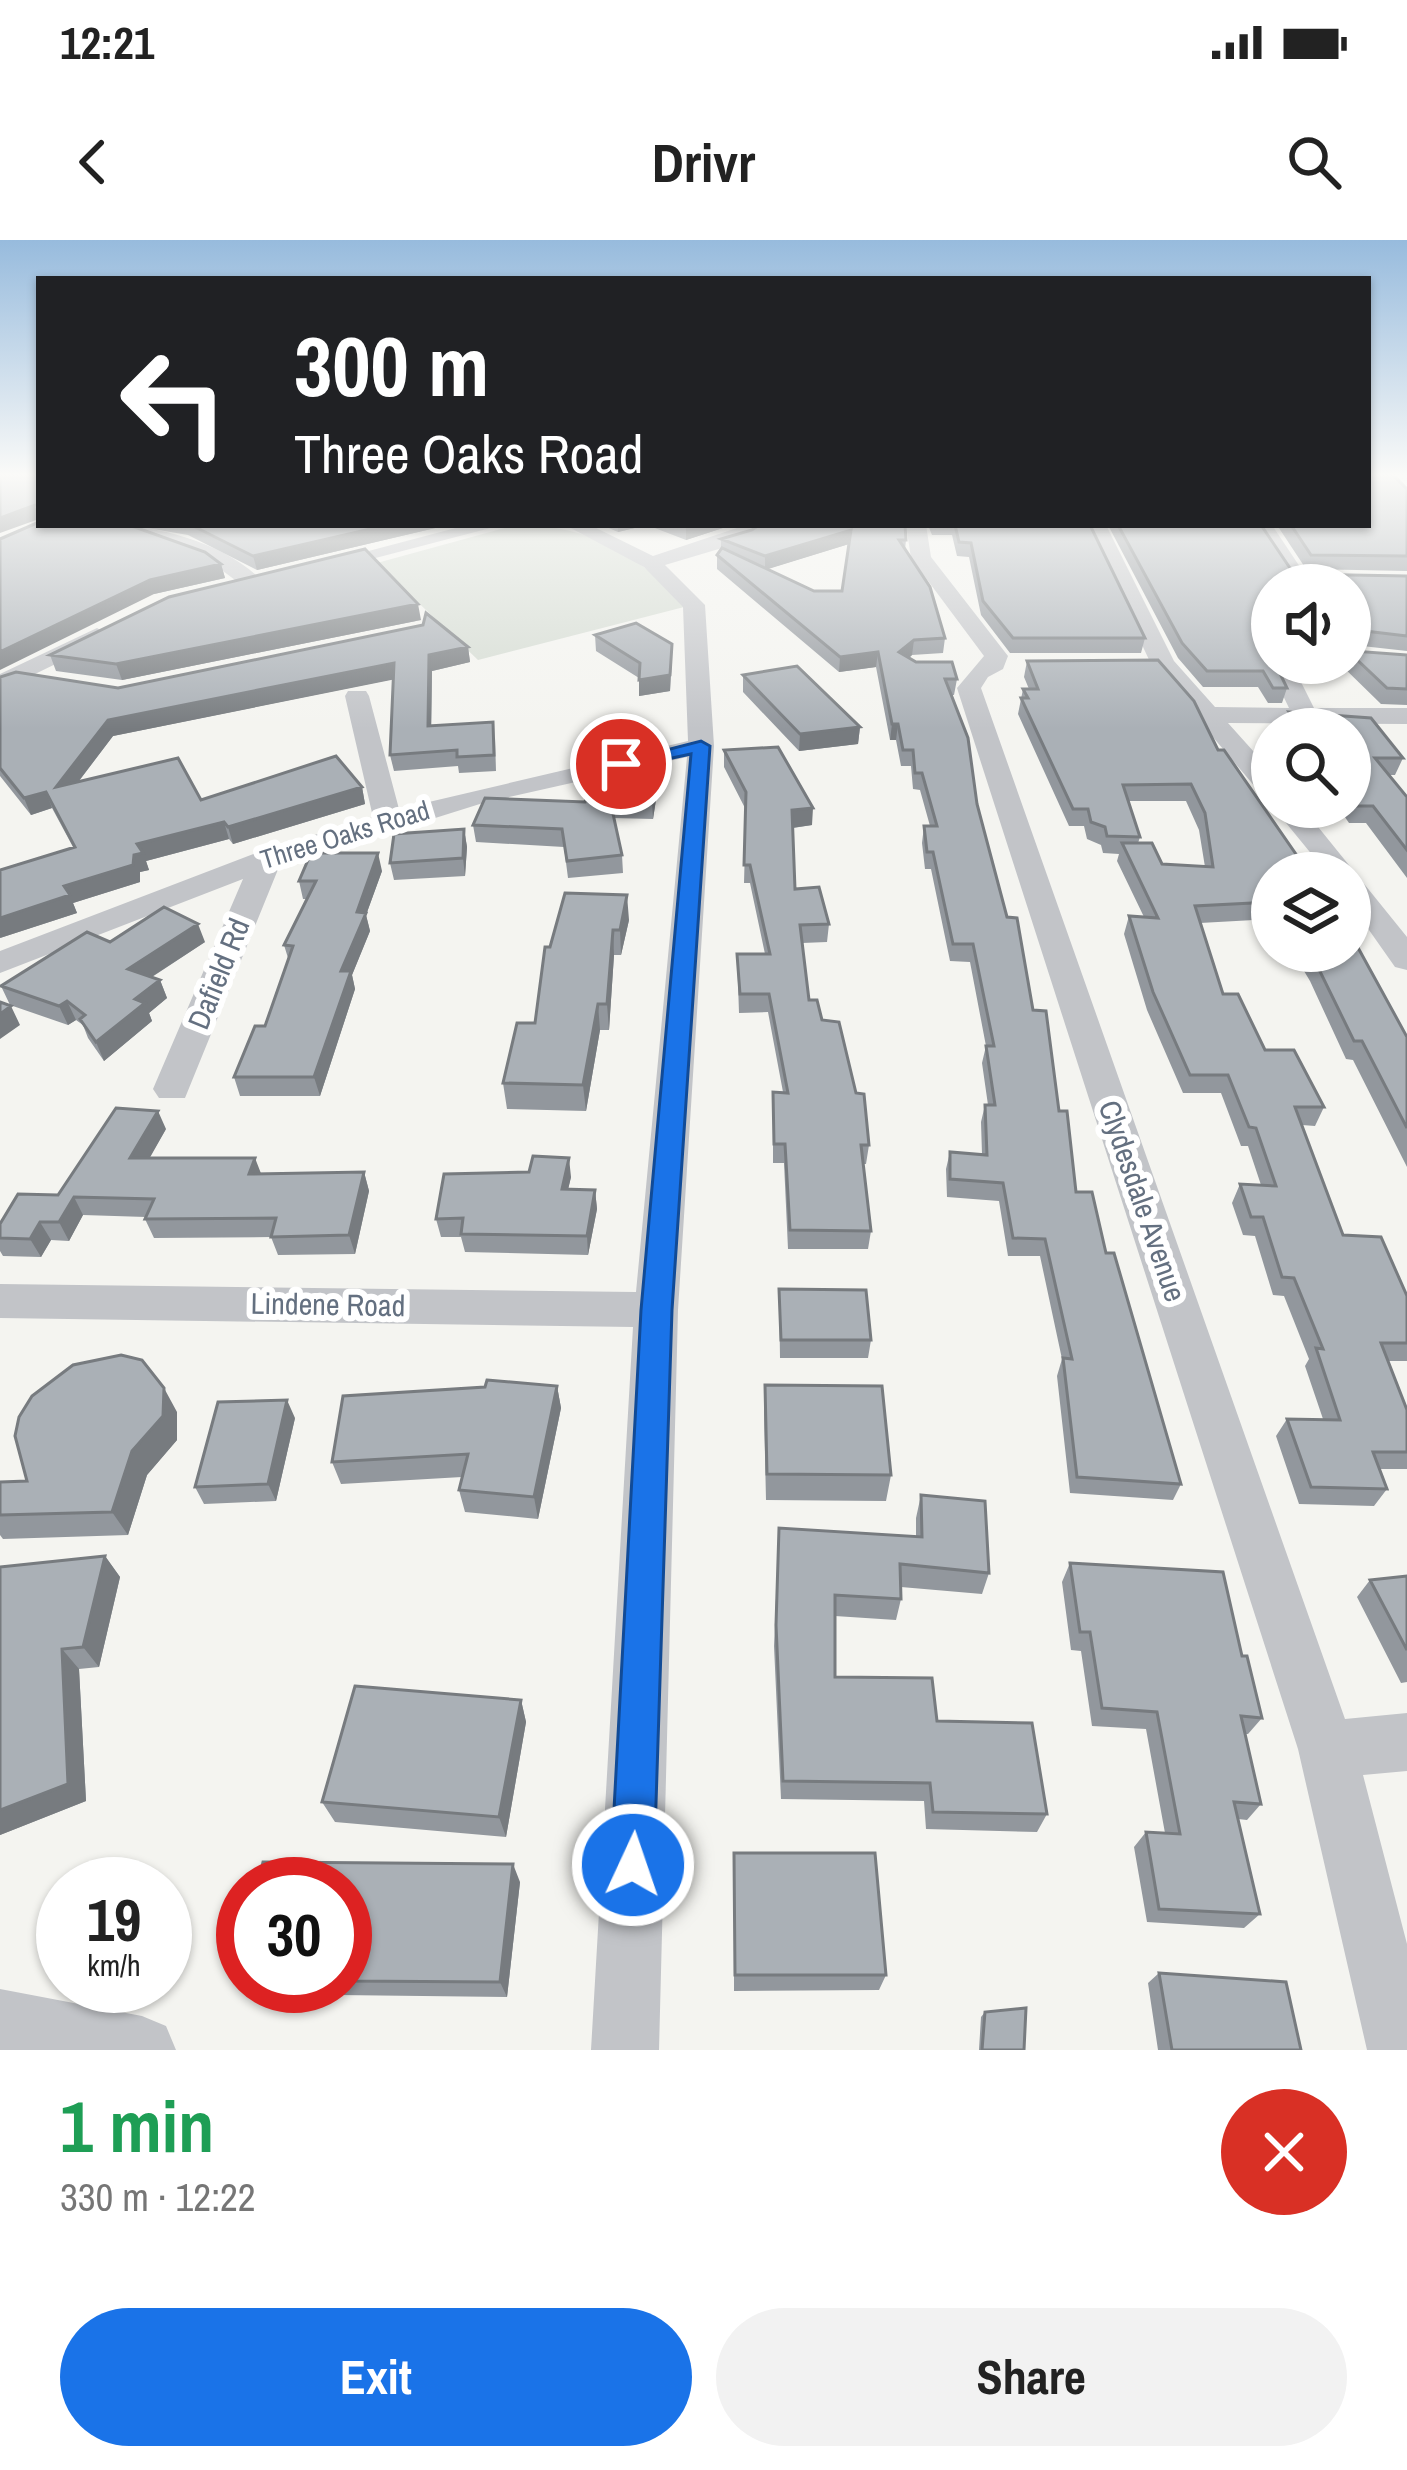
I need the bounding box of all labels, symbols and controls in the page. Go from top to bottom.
text: 12:21 [60,12,154,73]
text: Drivr [652,126,755,199]
icon: back [60,129,126,195]
icon: search [1281,129,1347,195]
text: 300 m [294,309,489,422]
icon: left [96,324,252,480]
text: Three Oaks Road [294,417,644,490]
map controls [1251,564,1371,972]
button: sound [1251,564,1371,684]
button: search [1251,708,1371,828]
pin [570,713,672,815]
icon: arrive [588,731,654,797]
street label: Three Oaks Road [256,791,434,877]
button: layers [1251,852,1371,972]
street label: Dafield Rd [178,912,258,1035]
street label: Clydesdale Avenue [1090,1095,1196,1307]
street label: Lindene Road [250,1283,406,1325]
position arrow [570,1802,696,1928]
speed limit sign: 30 [216,1857,372,2013]
text: 19 [87,1879,141,1960]
text: km/h [87,1945,141,1985]
text: 1 min [60,2077,214,2174]
button: close [1221,2089,1347,2215]
text: 330 m · 12:22 [60,2171,256,2223]
button: Exit [60,2308,692,2446]
button: Share [716,2308,1347,2446]

